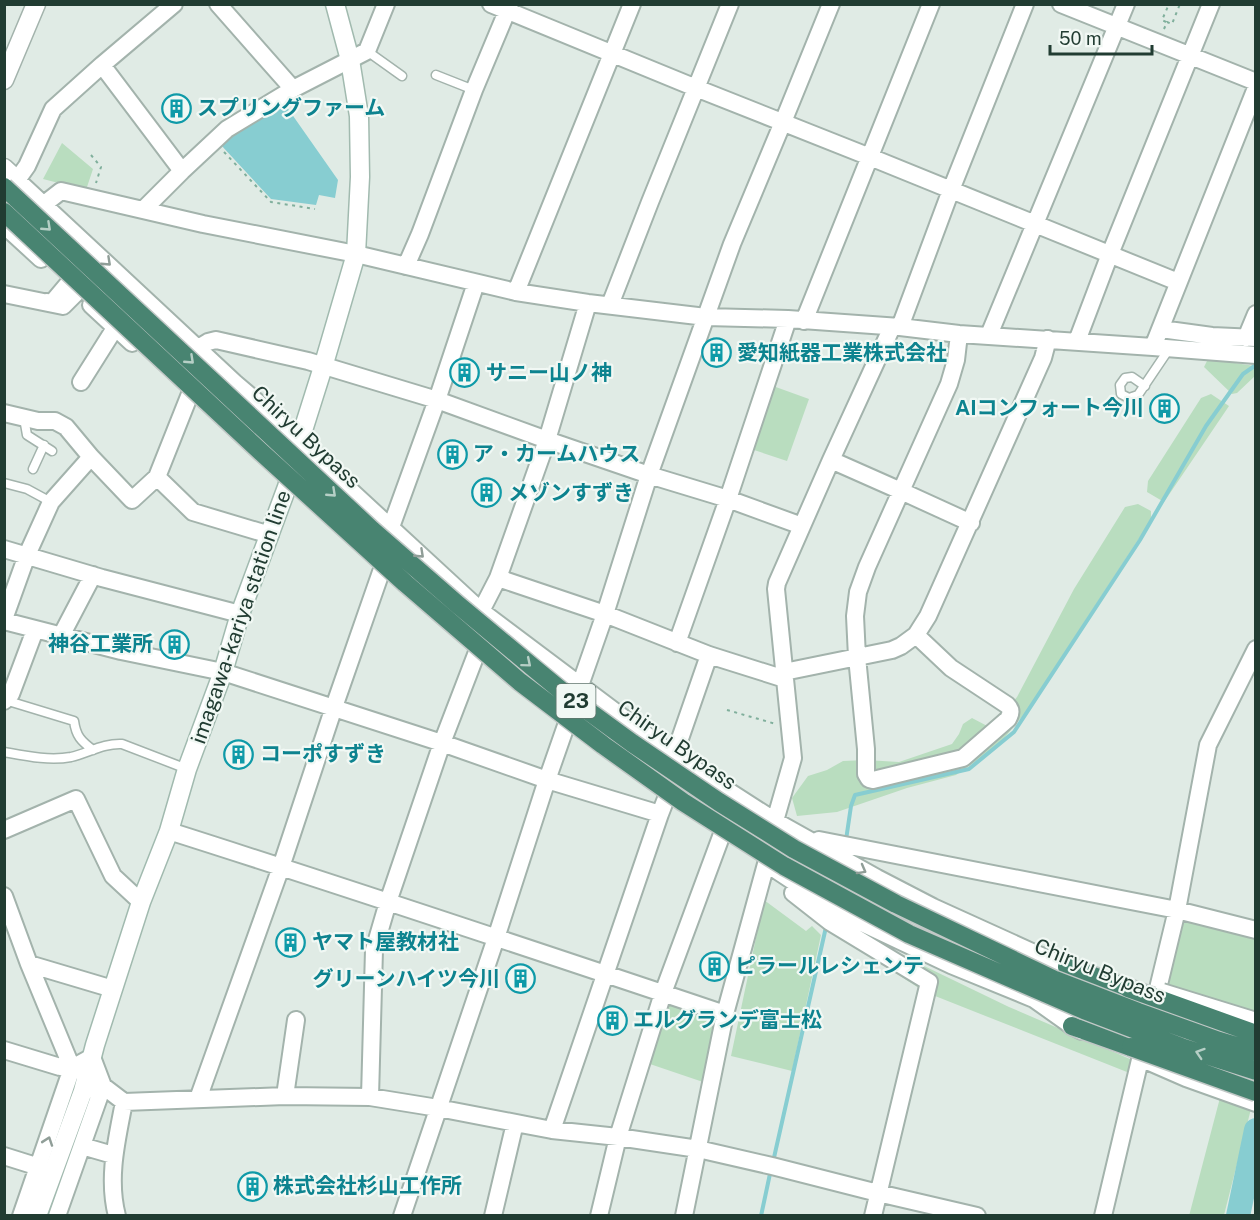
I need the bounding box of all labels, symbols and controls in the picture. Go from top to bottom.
scale bar [1050,18,1152,56]
text: 50 m [1059,28,1102,49]
building icon: スプリングファーム [160,92,192,124]
place label: スプリングファーム [197,95,385,120]
one-way arrow [41,220,51,231]
one-way arrow [100,255,110,266]
building icon: 愛知紙器工業株式会社 [700,337,732,369]
place label: 愛知紙器工業株式会社 [737,340,947,365]
one-way arrow [183,353,193,364]
building icon: サニー山ノ神 [449,357,481,389]
place label: サニー山ノ神 [486,360,612,385]
street label: Chiryu Bypass [247,380,366,493]
building icon: AIコンフォート今川 [1149,392,1181,424]
place label: AIコンフォート今川 [955,395,1144,420]
building icon: ア・カームハウス [436,438,468,470]
place label: ア・カームハウス [473,441,640,466]
building icon: メゾンすずき [471,477,503,509]
place label: メゾンすずき [508,480,634,505]
one-way arrow [326,486,336,497]
street label: imagawa-kariya station line [185,487,296,747]
one-way arrow [412,546,423,557]
building icon: 神谷工業所 [158,628,190,660]
place label: 神谷工業所 [48,631,153,656]
one-way arrow [520,655,531,666]
road number: 23 [556,684,596,718]
street label: Chiryu Bypass [613,694,741,795]
building icon: コーポすずき [223,738,255,770]
place label: コーポすずき [260,741,386,766]
one-way arrow [856,863,866,874]
building icon: ヤマト屋教材社 [275,926,307,958]
place label: ヤマト屋教材社 [312,929,459,954]
street label: Chiryu Bypass [1031,933,1169,1008]
building icon: ピラールレシェンテ [698,950,730,982]
place label: ピラールレシェンテ [735,953,924,978]
building icon: グリーンハイツ今川 [505,963,537,995]
place label: グリーンハイツ今川 [312,966,500,991]
building icon: エルグランデ富士松 [596,1004,628,1036]
place label: エルグランデ富士松 [633,1007,822,1032]
one-way arrow [1195,1048,1206,1060]
one-way arrow [40,1136,53,1147]
building icon: 株式会社杉山工作所 [236,1170,268,1202]
place label: 株式会社杉山工作所 [273,1173,462,1198]

